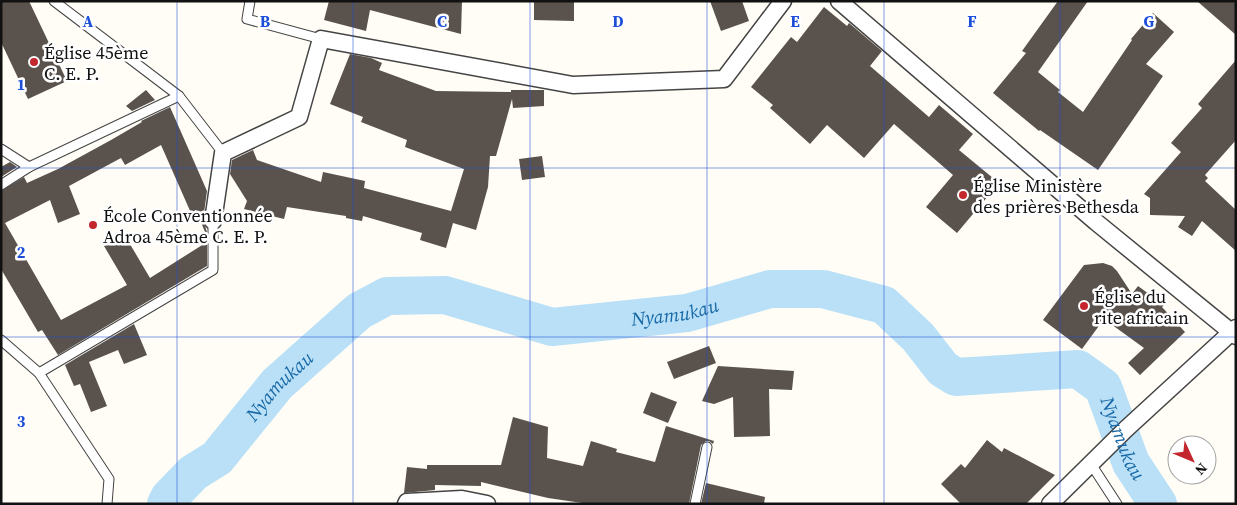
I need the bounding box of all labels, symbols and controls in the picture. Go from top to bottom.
text: A [83,10,94,32]
text: B [260,10,271,32]
text: C [437,10,447,32]
text: D [612,10,624,32]
text: E [790,10,800,32]
text: F [967,10,977,32]
text: G [1144,10,1155,32]
place label: Église 45ème C. E. P. [44,40,148,86]
marker: Église 45ème C. E. P. [28,56,40,68]
text: 1 [17,73,25,95]
place label: Église Ministère des prières Bethesda [973,173,1140,219]
marker: Église Ministère des prières Bethesda [957,189,969,201]
place label: École Conventionnée Adroa 45ème C. E. P. [103,203,273,249]
marker: École Conventionnée Adroa 45ème C. E. P. [87,219,99,231]
text: 2 [17,241,26,263]
place label: Église du rite africain [1094,284,1189,330]
water label: Nyamukau [629,292,722,332]
marker: Église du rite africain [1078,300,1090,312]
water label: Nyamukau [239,345,319,427]
water label: Nyamukau [1094,392,1152,485]
text: 3 [17,410,26,432]
north arrow [1167,435,1217,485]
text: N [1191,458,1212,480]

